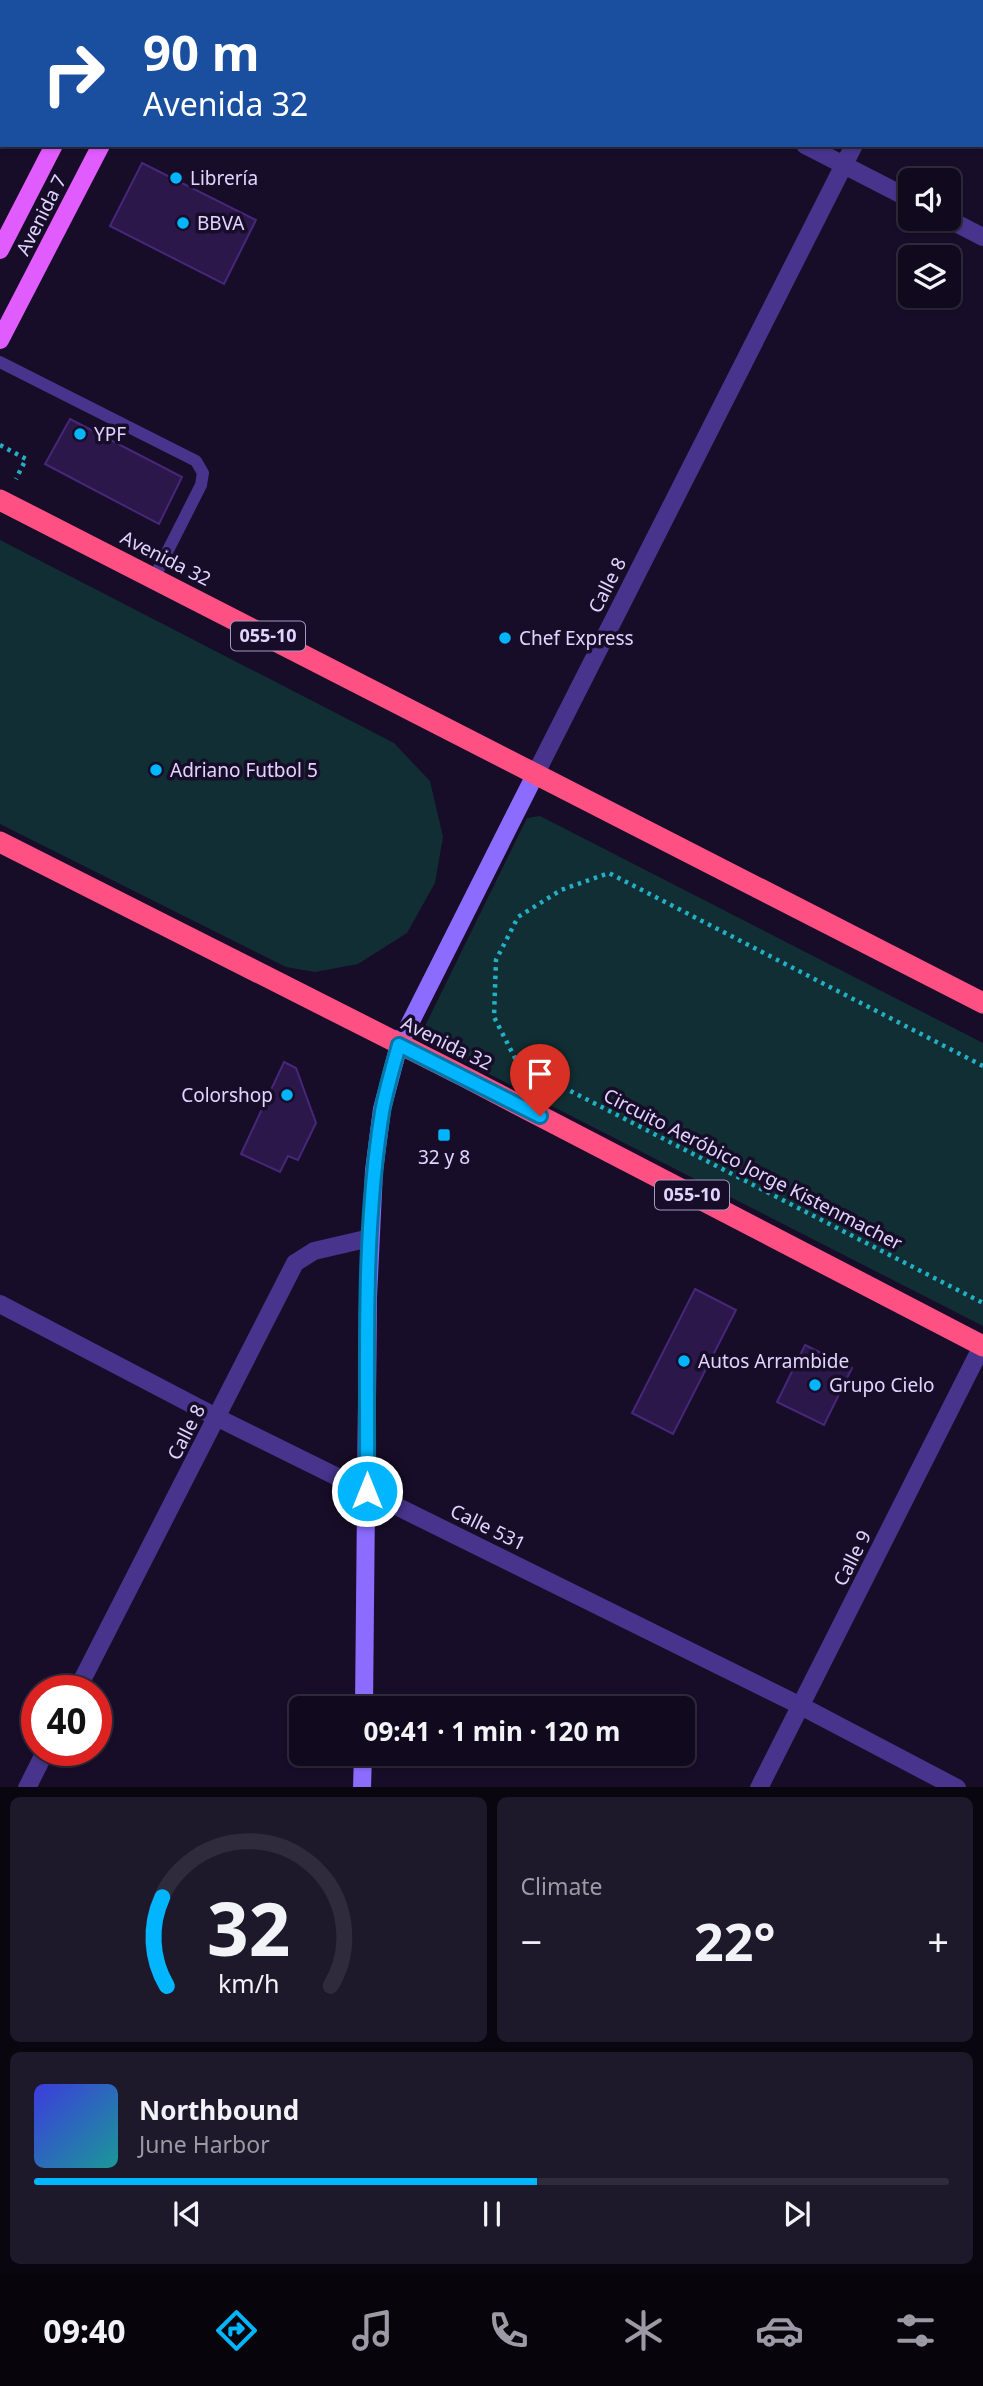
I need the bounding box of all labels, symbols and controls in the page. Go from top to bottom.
text: 90 m [143,19,260,85]
icon: right [28,28,119,119]
text: Avenida 32 [143,82,308,125]
place label: Librería [190,165,258,191]
map controls [898,168,961,308]
button: sound [898,168,961,231]
street label: Avenida 7 [10,170,72,260]
marker: Librería [168,170,184,186]
place label: BBVA [197,210,245,236]
marker: BBVA [175,215,191,231]
button: layers [898,245,961,308]
place label: YPF [94,421,126,447]
marker: YPF [72,426,88,442]
street label: Avenida 32 [116,524,216,592]
street label: Calle 8 [582,553,632,617]
road number: 055-10 [231,622,305,650]
place label: Chef Express [519,625,634,651]
marker: Chef Express [497,630,513,646]
place label: Adriano Futbol 5 [170,757,318,783]
marker: Adriano Futbol 5 [148,762,164,778]
street label: Avenida 32 [397,1010,497,1076]
pin [510,1044,570,1116]
icon: arrive [521,1055,559,1093]
place label: Colorshop [181,1082,273,1108]
street label: Circuito Aeróbico Jorge Kistenmacher [599,1082,907,1256]
marker: Colorshop [279,1087,295,1103]
marker: 32 y 8 [436,1127,452,1143]
place label: 32 y 8 [418,1144,470,1170]
road number: 055-10 [655,1180,729,1210]
place label: Autos Arrambide [698,1348,849,1374]
marker: Autos Arrambide [676,1353,692,1369]
place label: Grupo Cielo [829,1372,935,1398]
marker: Grupo Cielo [807,1377,823,1393]
street label: Calle 8 [161,1400,211,1464]
position arrow [330,1454,404,1528]
street label: Calle 531 [446,1498,530,1556]
street label: Calle 9 [827,1526,877,1590]
speed limit sign: 40 [21,1675,112,1766]
text: 09:41 · 1 min · 120 m [364,1713,620,1749]
text: Climate [521,1870,603,1902]
text: 32 [207,1878,290,1977]
text: 22° [694,1905,776,1976]
text: − [521,1915,542,1967]
text: + [927,1915,949,1967]
text: km/h [217,1965,279,1999]
text: Northbound [139,2092,299,2128]
text: June Harbor [139,2128,270,2160]
icon: previous [168,2195,206,2233]
icon: pause [473,2195,511,2233]
icon: next [778,2195,816,2233]
icon: directions [212,2306,261,2355]
icon: music [348,2306,397,2355]
icon: phone [484,2306,533,2355]
icon: climate [619,2306,668,2355]
icon: car [755,2306,804,2355]
icon: filters [891,2306,940,2355]
text: 09:40 [43,2309,126,2352]

